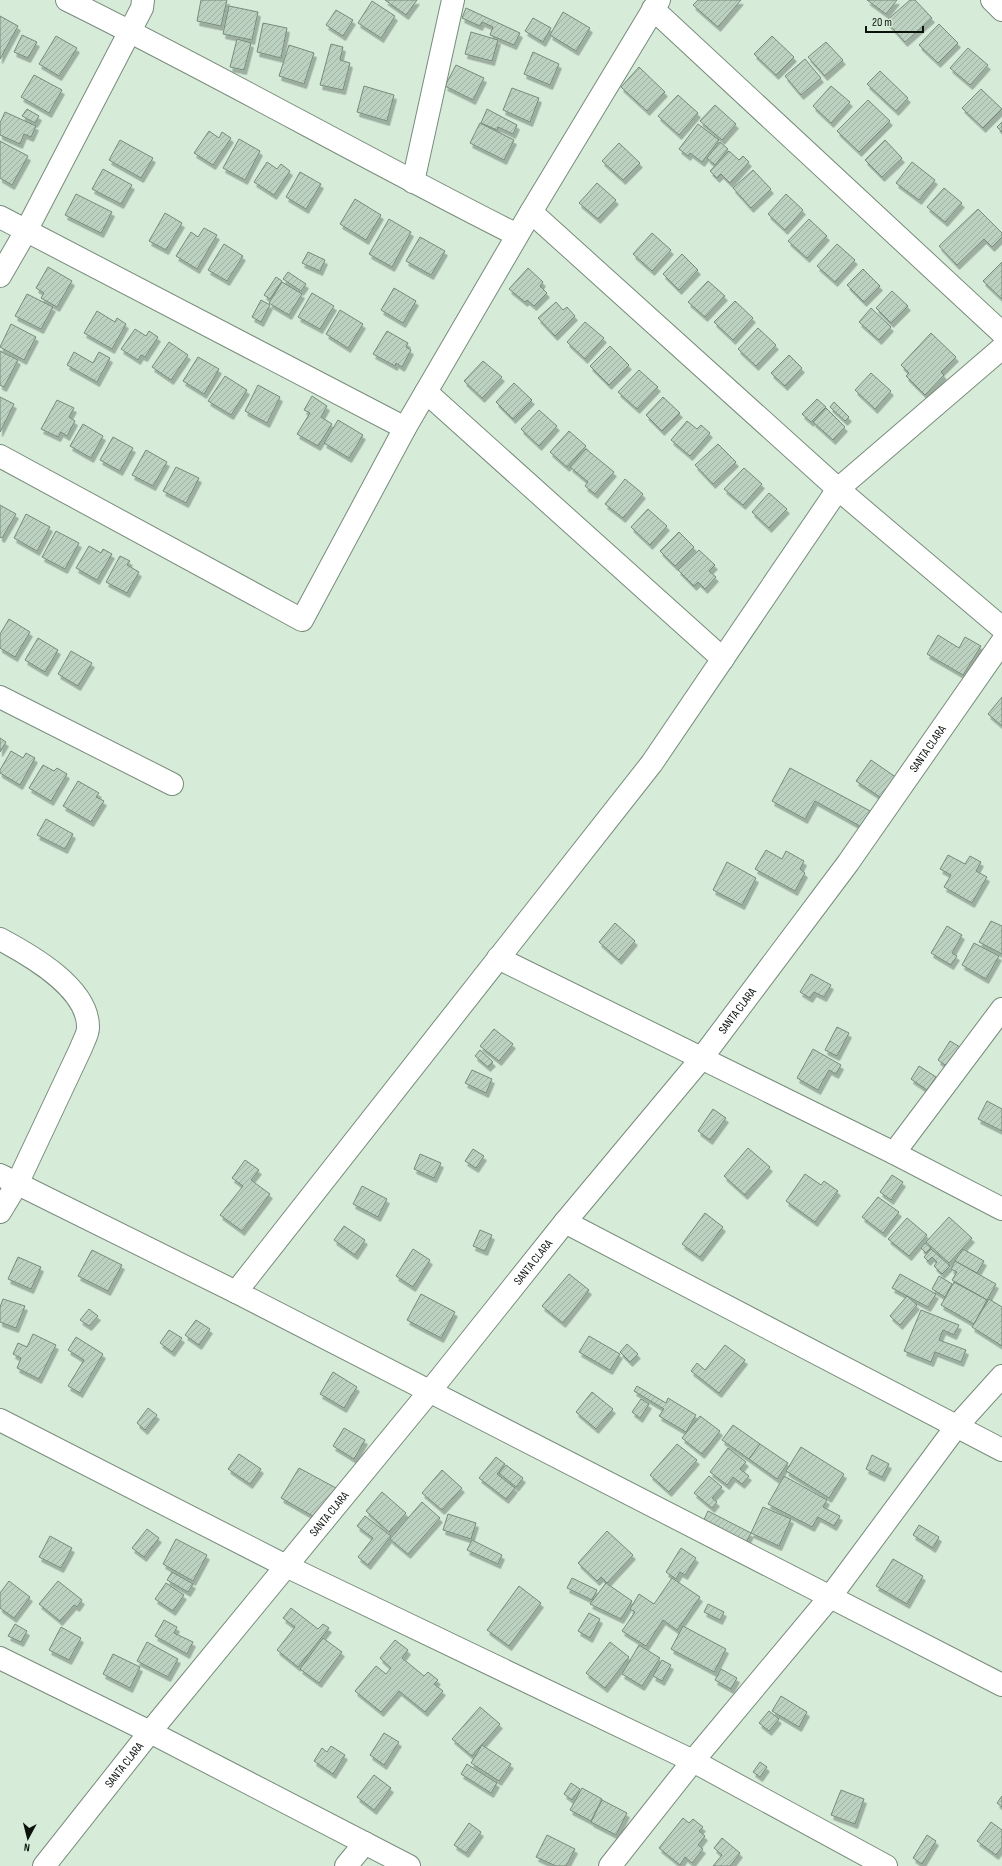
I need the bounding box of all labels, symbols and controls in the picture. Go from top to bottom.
scale bar [866,8,923,34]
text: 20 m [872,15,892,30]
street label: SANTA CLARA [906,722,950,775]
street label: SANTA CLARA [715,984,760,1037]
street label: SANTA CLARA [511,1236,557,1288]
street label: SANTA CLARA [307,1488,353,1540]
street label: SANTA CLARA [102,1739,148,1791]
north arrow [8,1818,48,1858]
text: N [23,1841,31,1854]

